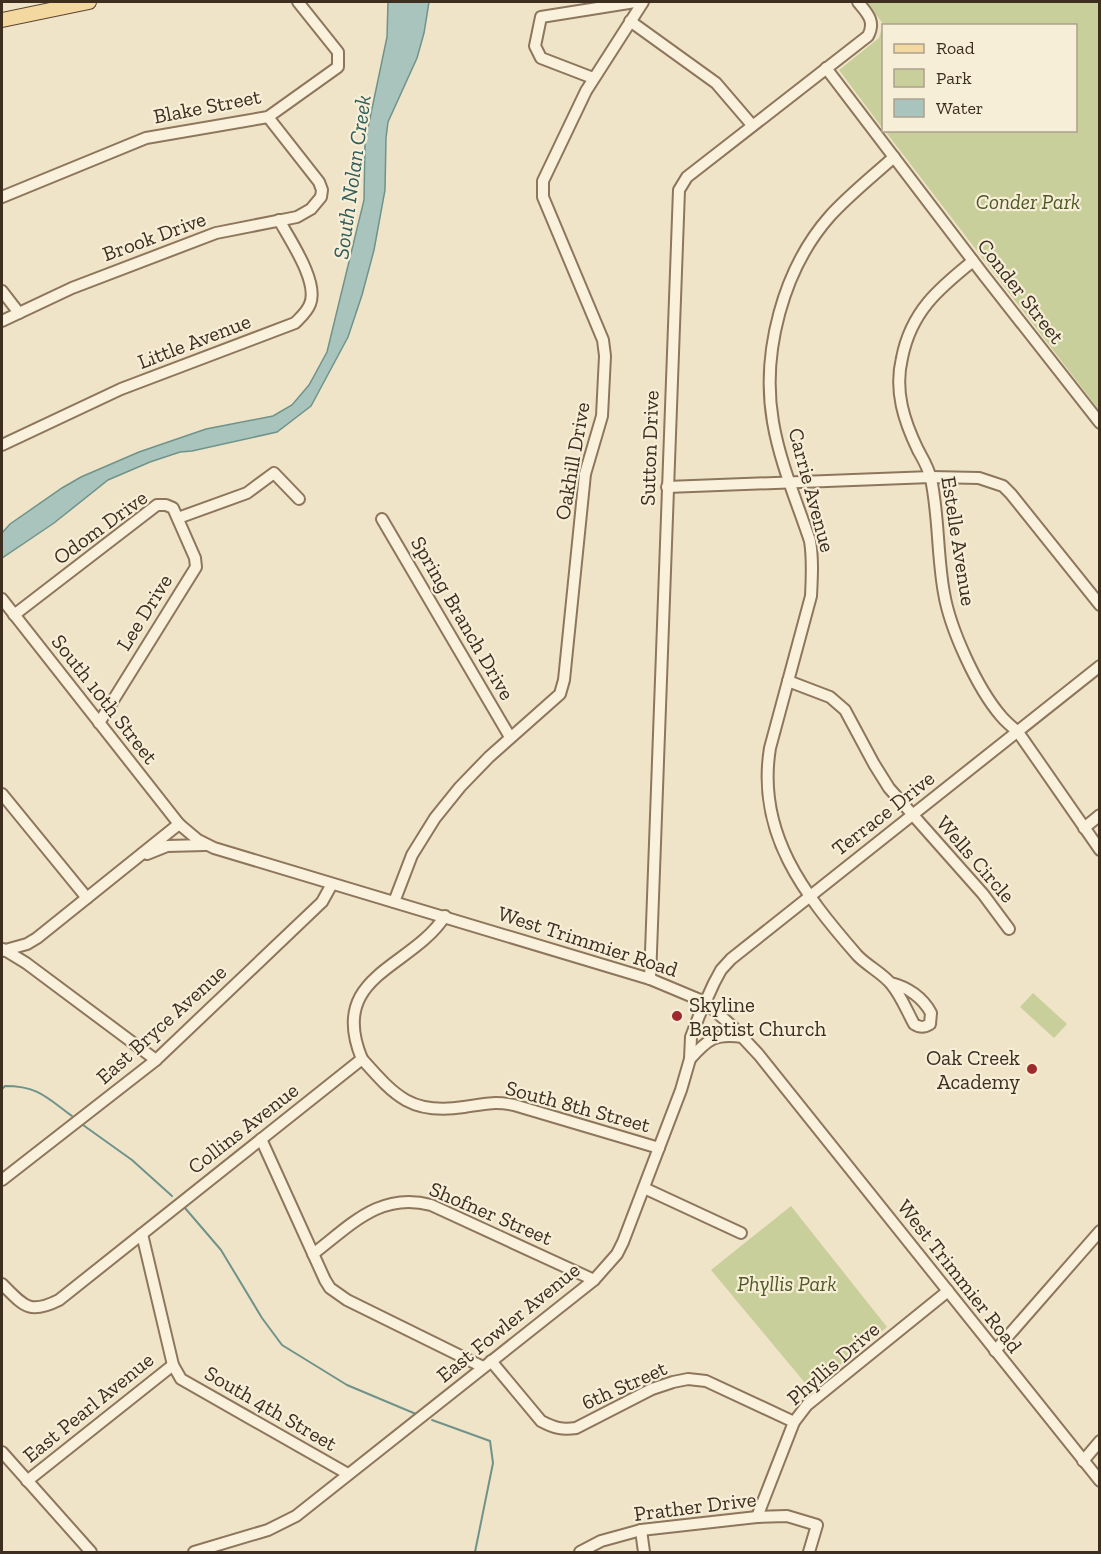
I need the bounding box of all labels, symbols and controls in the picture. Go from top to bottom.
legend [882,24,1077,132]
text: Road [936,37,975,59]
text: Park [936,67,972,89]
street label: Blake Street [151,83,263,129]
water label: South Nolan Creek [327,93,377,261]
text: Water [936,97,983,119]
park label: Conder Park [976,189,1080,214]
street label: Brook Drive [99,206,209,266]
street label: Conder Street [972,234,1070,349]
street label: Little Avenue [134,308,254,374]
street label: Sutton Drive [634,390,664,506]
street label: Oakhill Drive [549,400,595,522]
street label: Carrie Avenue [783,425,841,555]
street label: Estelle Avenue [936,474,982,608]
street label: Odom Drive [48,485,152,569]
street label: Spring Branch Drive [406,532,520,704]
street label: Lee Drive [111,569,177,655]
street label: South 10th Street [47,629,163,769]
street label: Terrace Drive [827,765,939,861]
street label: Wells Circle [931,810,1021,908]
street label: West Trimmier Road [495,900,682,982]
street label: East Bryce Avenue [91,959,231,1089]
place label: Skyline Baptist Church [689,992,826,1041]
marker: Skyline Baptist Church [670,1009,684,1023]
place label: Oak Creek Academy [926,1045,1020,1094]
marker: Oak Creek Academy [1025,1062,1039,1076]
street label: South 8th Street [503,1075,653,1137]
street label: Collins Avenue [183,1077,303,1179]
street label: Shofner Street [426,1176,556,1250]
street label: West Trimmier Road [892,1194,1028,1358]
street label: East Fowler Avenue [432,1257,585,1387]
park label: Phyllis Park [737,1271,837,1296]
street label: Phyllis Drive [782,1316,884,1410]
street label: East Pearl Avenue [18,1347,158,1467]
street label: 6th Street [578,1355,671,1415]
street label: South 4th Street [200,1360,342,1456]
street label: Prather Drive [632,1486,758,1526]

